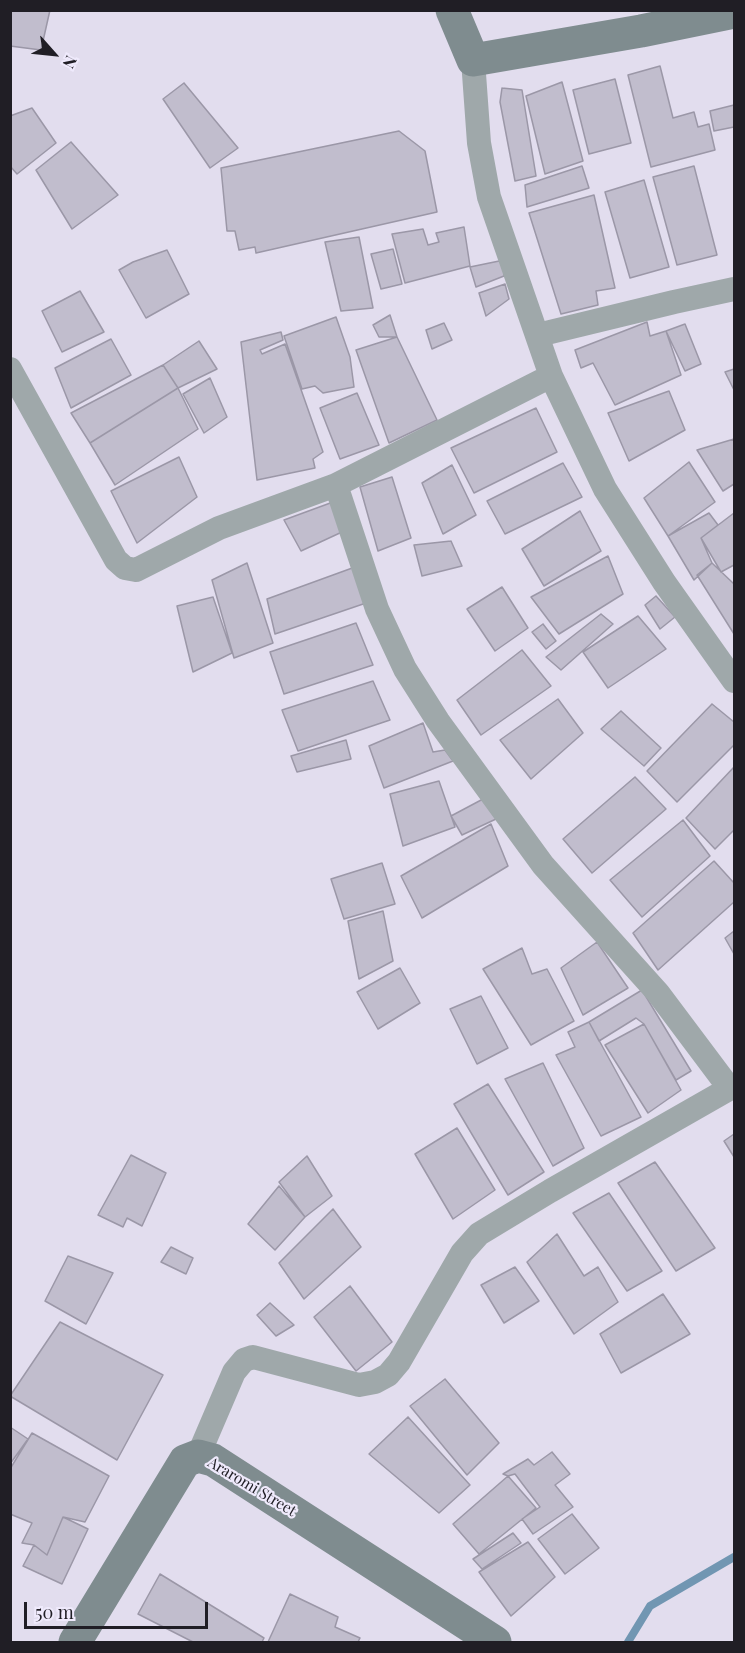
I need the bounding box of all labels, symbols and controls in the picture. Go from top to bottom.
north arrow [24,24,84,84]
text: N [59,52,82,72]
street label: Araromi Street [205,1454,299,1520]
scale bar [27,1590,212,1628]
text: 50 m [35,1600,74,1624]

